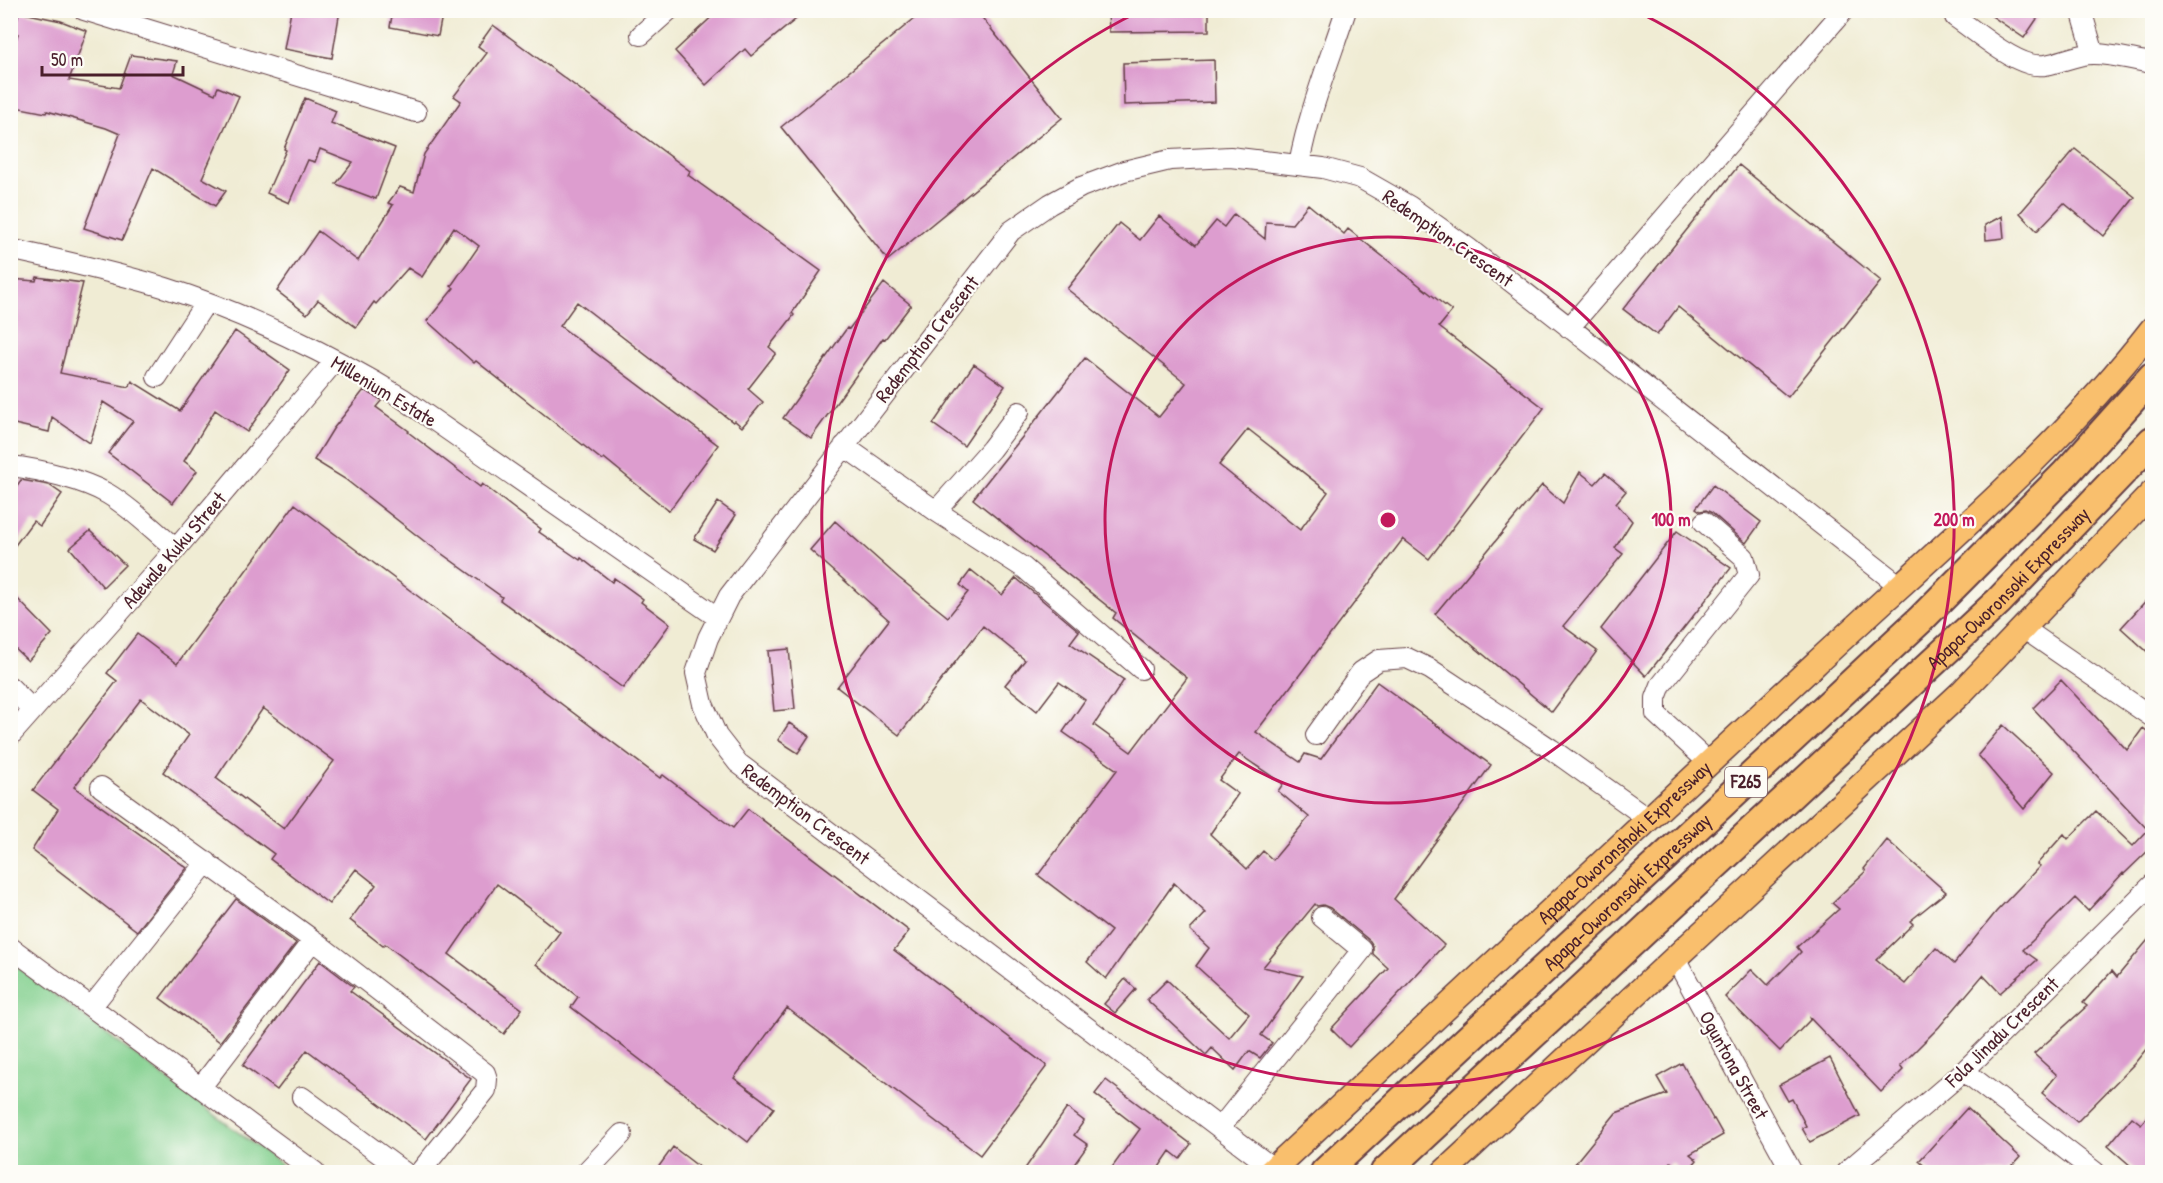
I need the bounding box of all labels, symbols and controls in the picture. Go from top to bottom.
scale bar [42,39,183,77]
text: 50 m [51,47,83,72]
street label: Redemption Crescent [1377,182,1520,293]
street label: Redemption Crescent [869,269,985,408]
street label: Millenium Estate [326,348,442,433]
street label: Adewale Kuku Street [115,485,233,614]
street label: Apapa-Oworonsoki Expressway [1920,501,2095,675]
text: 100 m [1651,507,1691,532]
text: 200 m [1934,507,1974,532]
centre of rings [1378,510,1398,530]
street label: Apapa-Oworonshoki Expressway [1531,754,1717,930]
street label: Redemption Crescent [737,756,877,871]
road number: F265 [1725,767,1767,797]
street label: Apapa-Oworonsoki Expressway [1537,807,1717,976]
street label: Fola Jinadu Crescent [1938,970,2065,1094]
street label: Oguntona Street [1694,1006,1776,1125]

